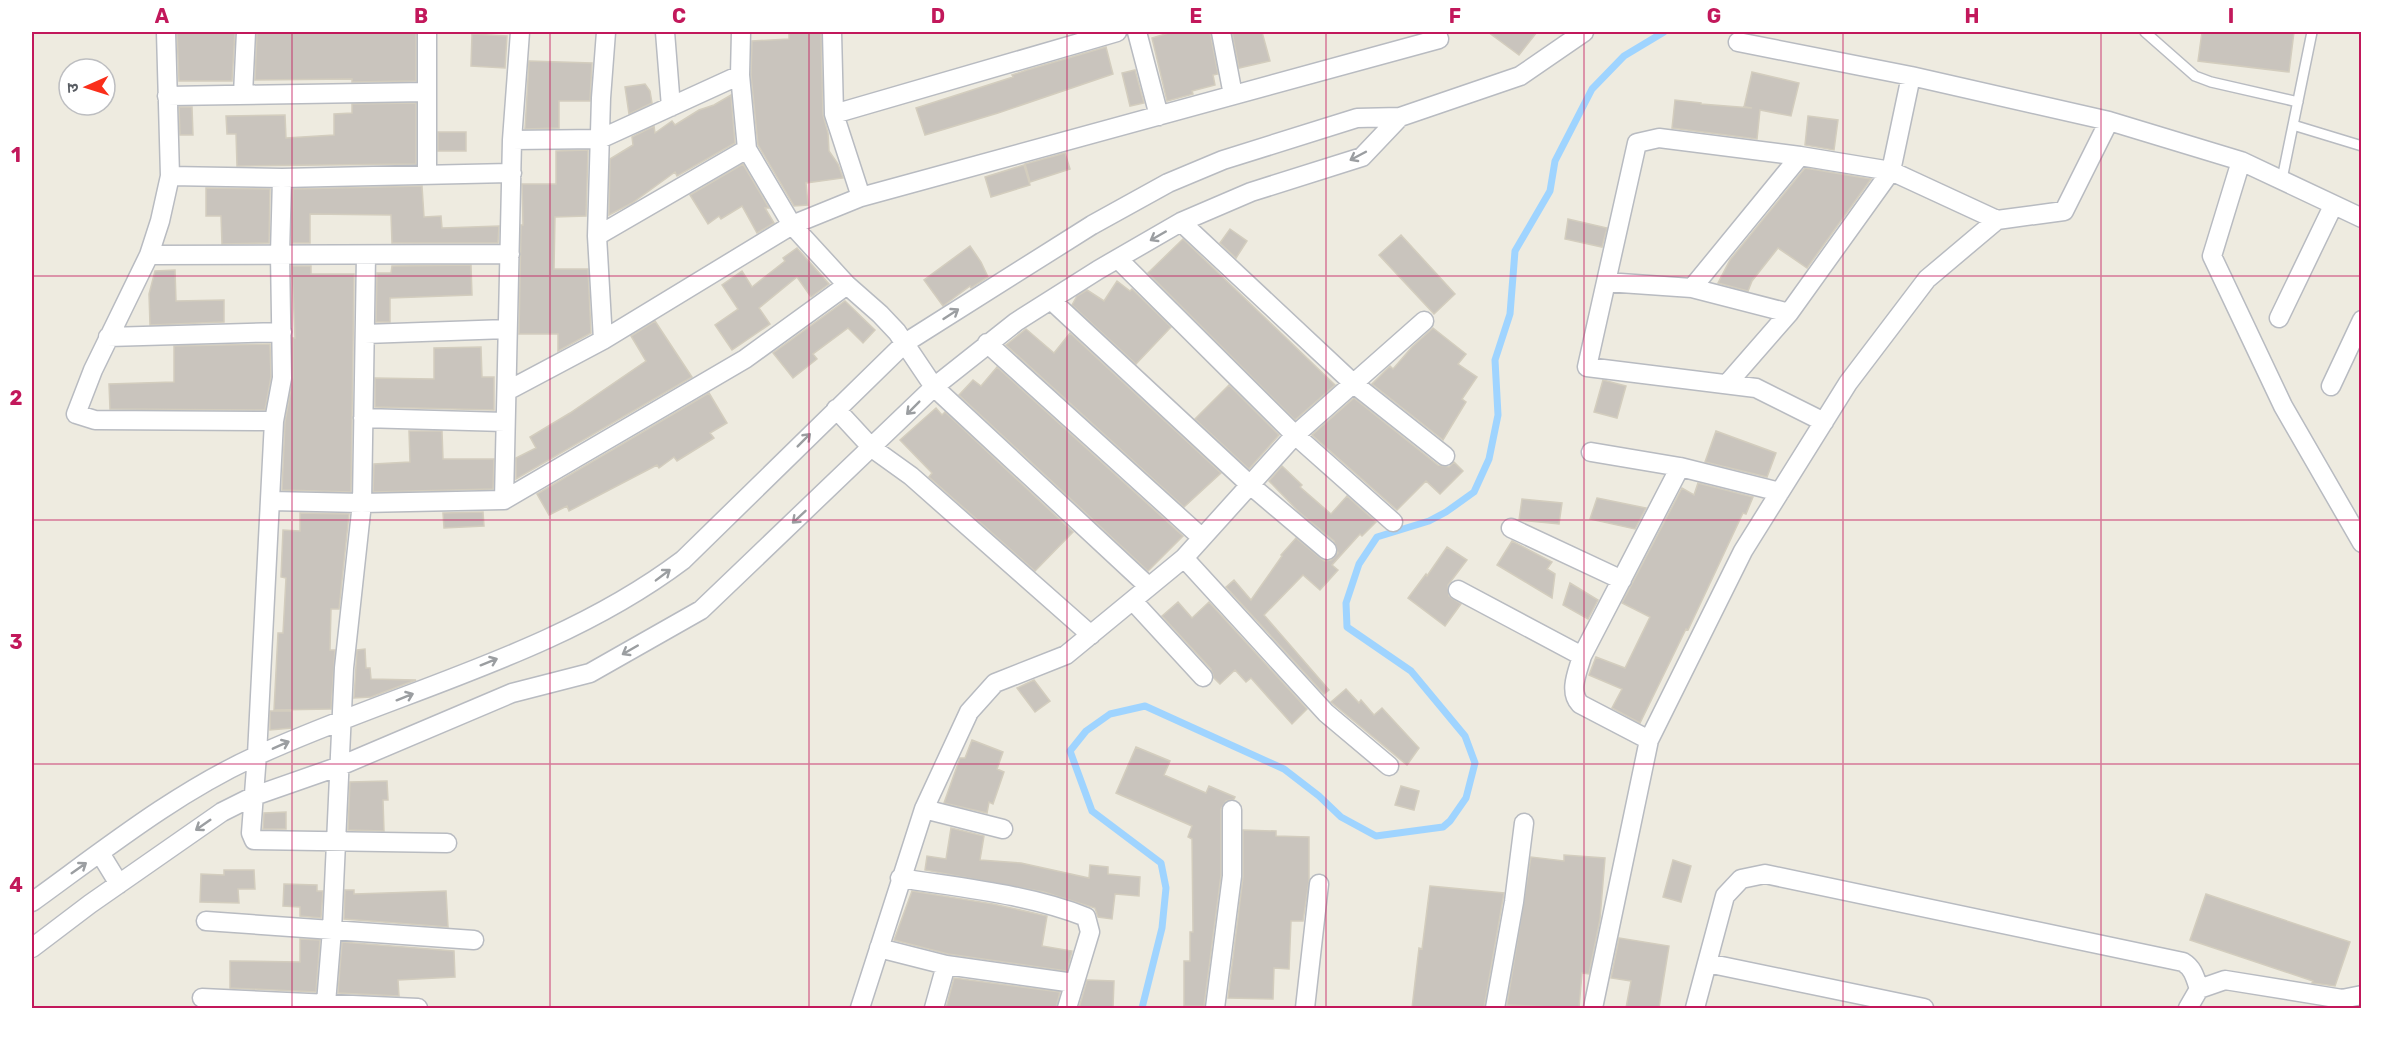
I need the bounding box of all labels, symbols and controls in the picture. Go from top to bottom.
text: A [155,4,170,28]
text: B [414,4,428,28]
text: C [672,4,686,28]
text: D [931,4,945,28]
text: E [1190,4,1202,28]
text: F [1449,4,1461,28]
text: G [1707,4,1721,28]
text: H [1965,4,1979,28]
text: I [2228,4,2234,28]
north arrow [57,57,117,117]
text: उ [63,82,82,93]
text: 1 [11,143,21,167]
one-way arrow [1350,150,1367,162]
one-way arrow [1150,230,1167,242]
one-way arrow [942,307,959,319]
text: 2 [10,386,23,410]
one-way arrow [906,400,921,415]
one-way arrow [796,433,811,448]
one-way arrow [792,510,807,524]
one-way arrow [654,569,670,581]
text: 3 [9,630,23,654]
one-way arrow [622,645,640,656]
one-way arrow [480,656,498,667]
one-way arrow [395,690,413,701]
one-way arrow [271,739,290,750]
one-way arrow [196,819,212,831]
one-way arrow [71,862,87,874]
text: 4 [9,873,23,897]

